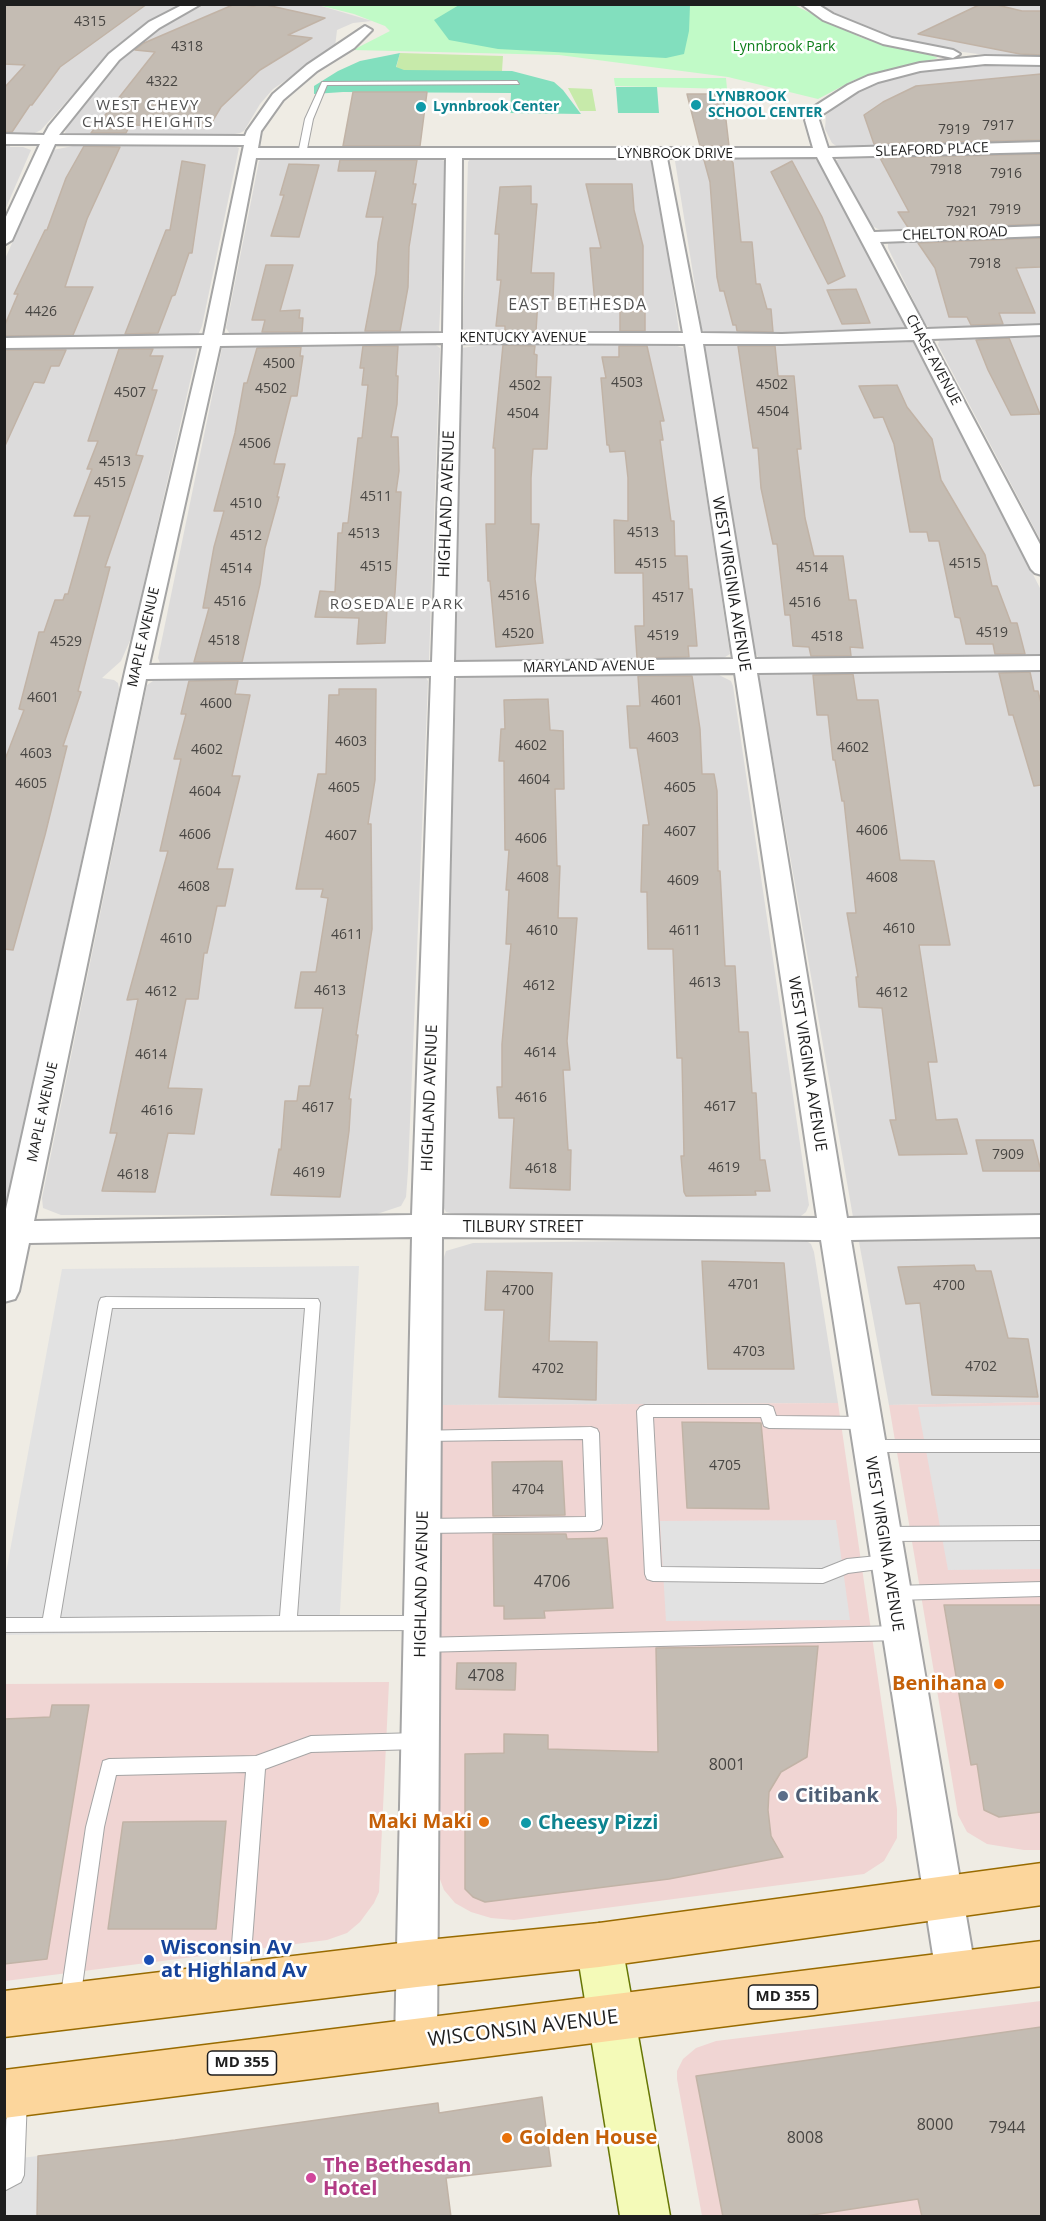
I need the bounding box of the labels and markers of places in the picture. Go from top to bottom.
place label: LYNBROOK SCHOOL CENTER [708,89,823,122]
marker: LYNBROOK SCHOOL CENTER [689,98,703,112]
place label: Lynnbrook Center [433,99,559,115]
marker: Lynnbrook Center [414,100,428,114]
place label: Benihana [892,1672,987,1696]
marker: Benihana [992,1677,1006,1691]
place label: Citibank [795,1784,879,1808]
marker: Citibank [776,1789,790,1803]
place label: Maki Maki [368,1810,472,1834]
place label: Cheesy Pizzi [538,1811,658,1835]
marker: Maki Maki [477,1815,491,1829]
marker: Cheesy Pizzi [519,1816,533,1830]
place label: Wisconsin Av at Highland Av [161,1936,307,1983]
marker: Wisconsin Av at Highland Av [142,1953,156,1967]
place label: Golden House [519,2126,657,2150]
marker: Golden House [500,2131,514,2145]
place label: The Bethesdan Hotel [323,2154,471,2201]
marker: The Bethesdan Hotel [304,2171,318,2185]

